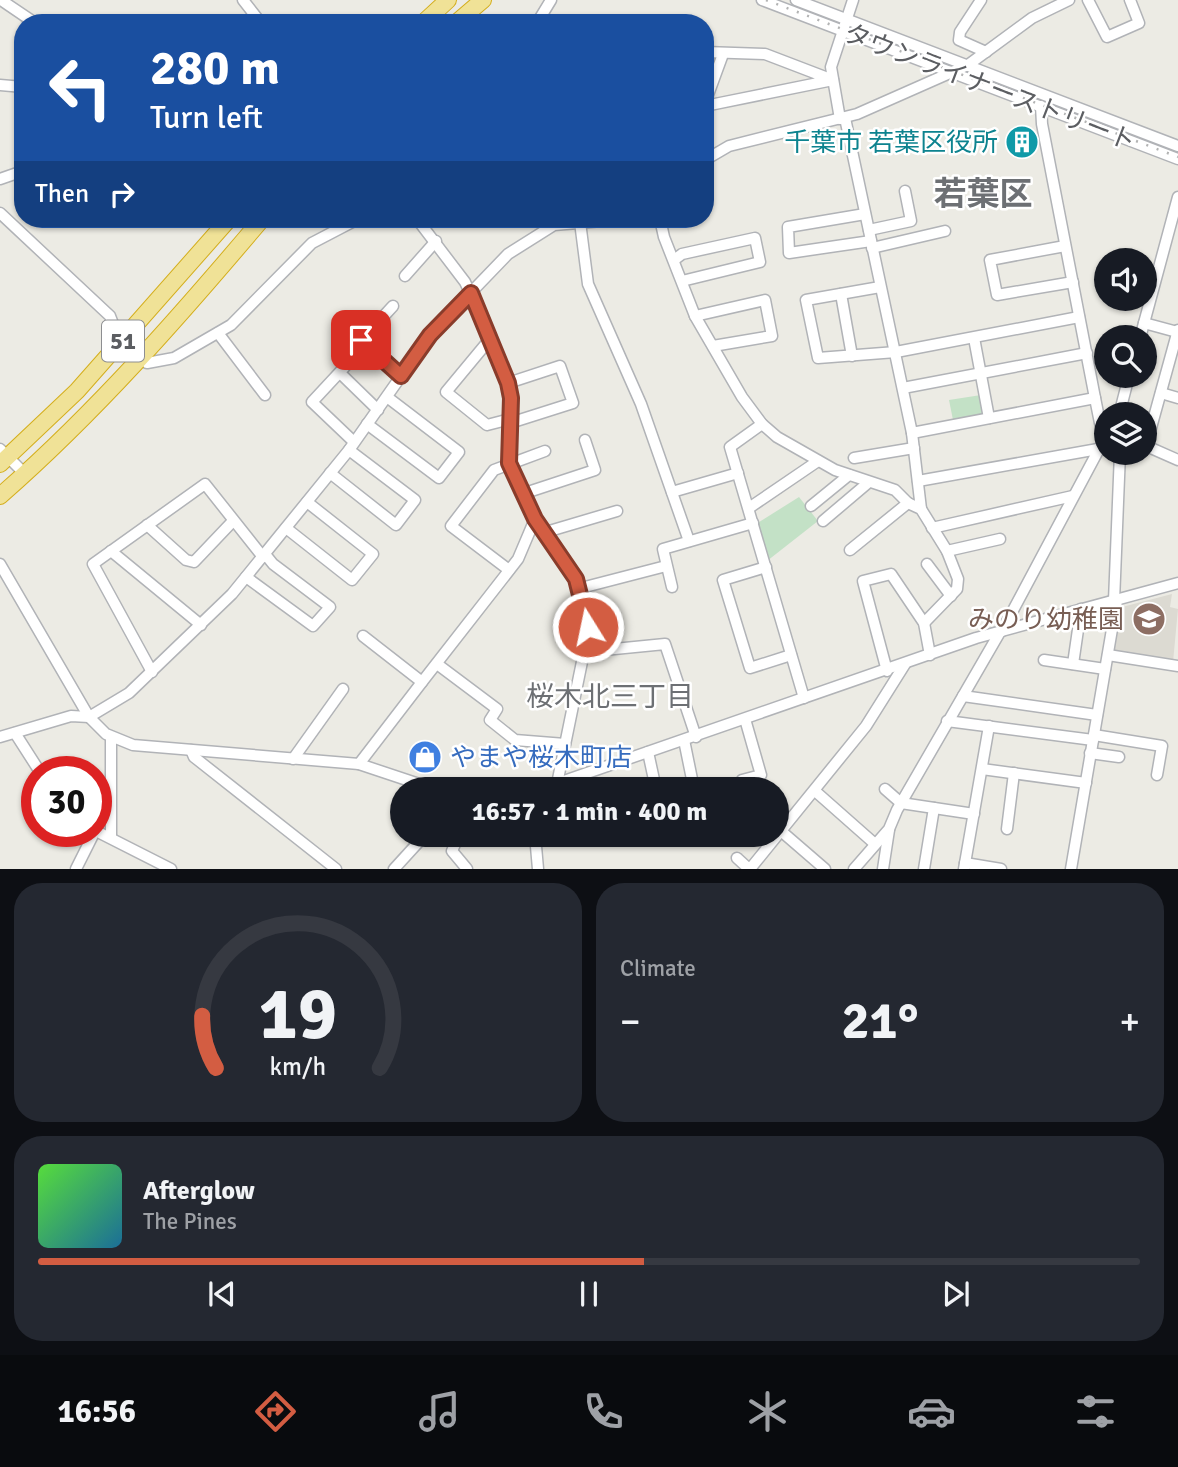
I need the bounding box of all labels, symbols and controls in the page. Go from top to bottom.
street label: タウンライナーストリート [839,17,1140,158]
text: 280 m [150,38,280,98]
icon: left [35,42,126,133]
text: Turn left [150,98,263,137]
building icon: 千葉市 若葉区役所 [1003,123,1041,161]
place label: 千葉市 若葉区役所 [784,127,998,159]
district label: 若葉区 [934,174,1033,215]
icon: right [103,175,141,213]
text: Then [35,178,89,210]
map controls [1094,248,1157,465]
button: sound [1094,248,1157,311]
pin [331,310,391,370]
road number: 51 [102,320,144,362]
icon: arrive [342,321,380,359]
button: search [1094,325,1157,388]
button: layers [1094,402,1157,465]
position arrow [551,590,625,664]
school or university icon: みのり幼稚園 [1130,600,1168,638]
place label: みのり幼稚園 [968,604,1124,636]
district label: 桜木北三丁目 [526,680,694,714]
shop icon: やまや桜木町店 [406,738,444,776]
place label: やまや桜木町店 [450,742,632,774]
speed limit sign: 30 [21,756,112,847]
text: 16:57 · 1 min · 400 m [472,796,707,828]
text: Climate [620,954,696,983]
text: 19 [259,971,337,1060]
text: 21° [842,989,918,1053]
text: − [620,998,641,1045]
text: + [1119,998,1140,1045]
text: km/h [270,1051,326,1082]
text: Afterglow [143,1175,255,1207]
text: The Pines [143,1207,237,1236]
icon: previous [203,1275,241,1313]
icon: pause [570,1275,608,1313]
icon: next [937,1275,975,1313]
icon: directions [251,1387,300,1436]
icon: music [415,1387,464,1436]
icon: phone [579,1387,628,1436]
icon: climate [743,1387,792,1436]
icon: car [907,1387,956,1436]
icon: filters [1071,1387,1120,1436]
text: 16:56 [58,1392,136,1431]

